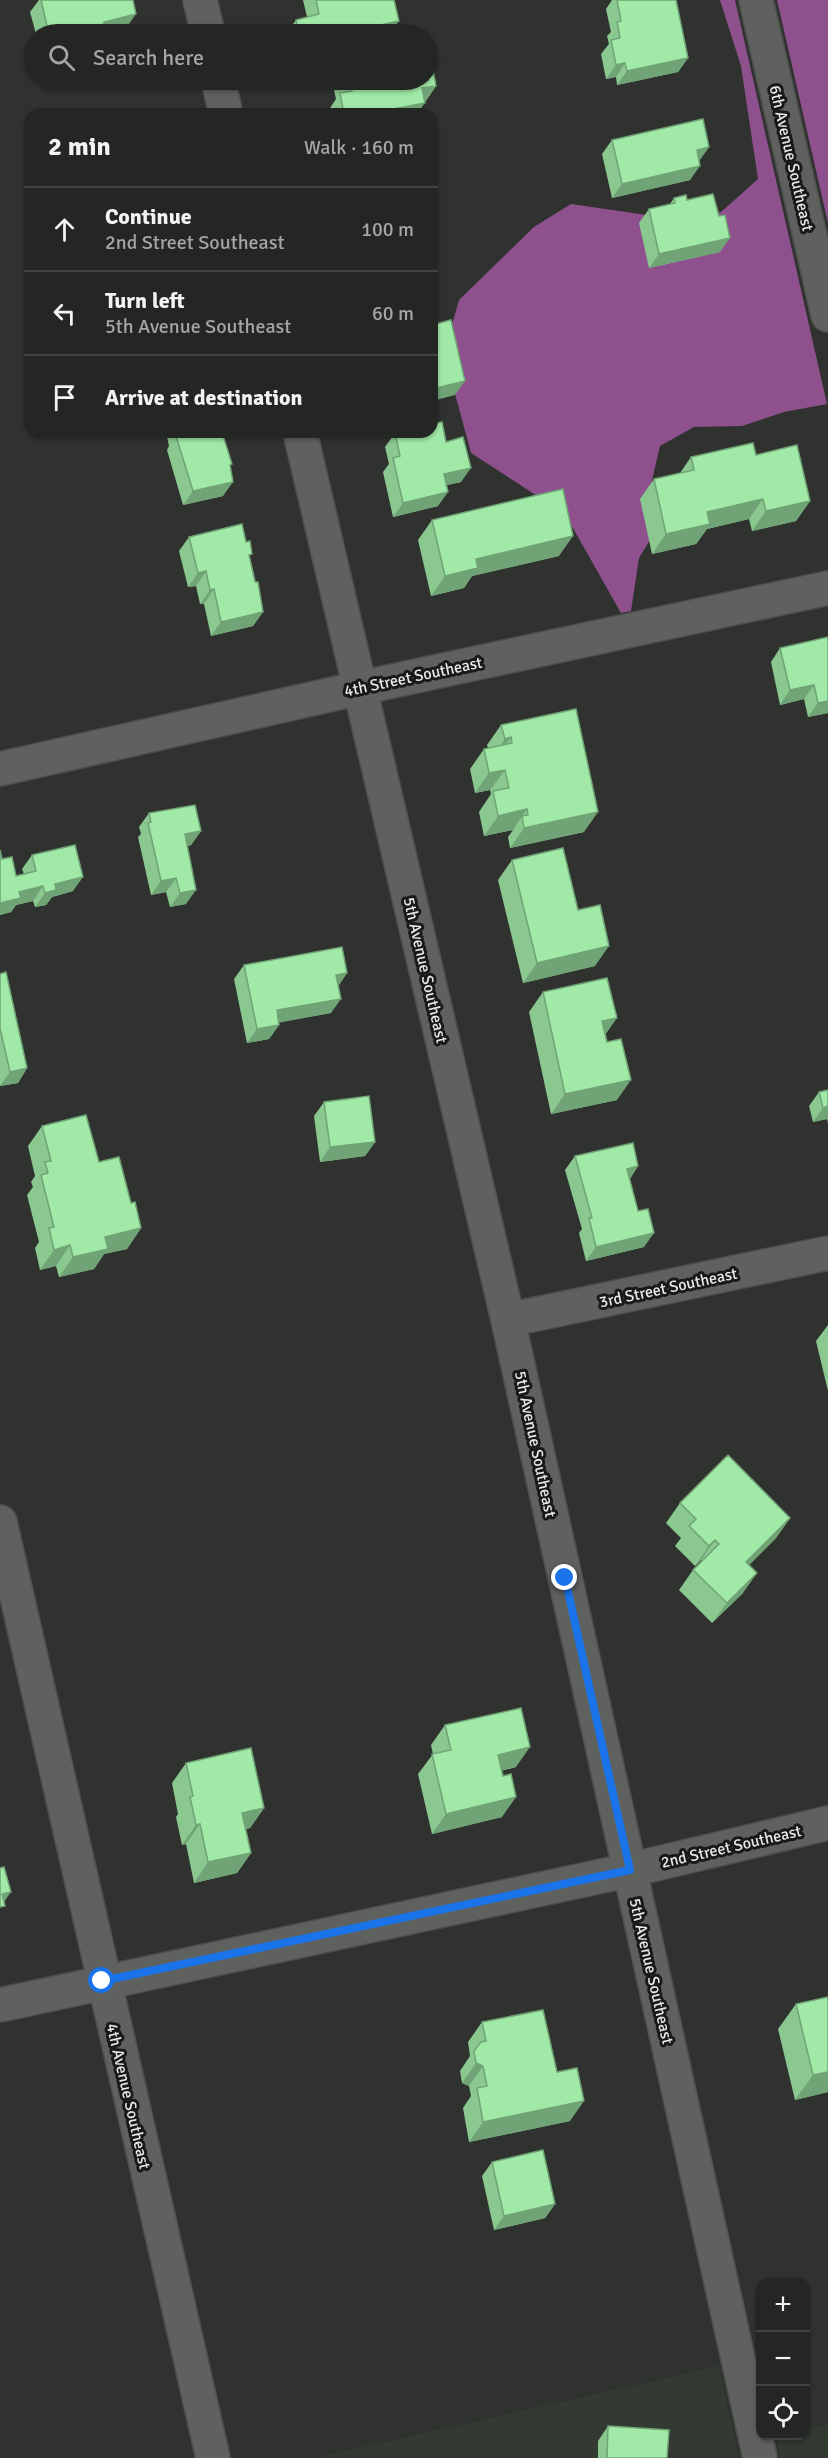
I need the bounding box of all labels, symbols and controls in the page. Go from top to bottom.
search box [24,24,438,90]
icon: search [45,41,78,74]
text: Search here [93,44,204,71]
street label: 6th Avenue Southeast [765,83,818,233]
text: 2 min [48,131,111,163]
text: Walk · 160 m [304,135,414,160]
text: Continue [105,203,192,230]
icon: ahead [48,213,81,246]
text: 100 m [361,217,414,242]
text: 2nd Street Southeast [105,230,284,255]
text: Turn left [105,287,185,314]
icon: left [48,297,81,330]
text: 60 m [372,301,414,326]
text: 5th Avenue Southeast [105,314,291,339]
icon: arrive [48,381,81,414]
text: Arrive at destination [105,384,302,411]
street label: 4th Street Southeast [342,652,484,701]
street label: 5th Avenue Southeast [399,895,452,1045]
street label: 3rd Street Southeast [597,1263,739,1312]
street label: 5th Avenue Southeast [510,1369,560,1520]
route end [551,1564,577,1590]
street label: 2nd Street Southeast [659,1821,804,1873]
street label: 5th Avenue Southeast [625,1896,678,2046]
route start [88,1967,114,1993]
street label: 4th Avenue Southeast [102,2021,155,2171]
map controls [756,2278,810,2440]
button: + [756,2278,810,2332]
button: − [756,2332,810,2386]
button: locate [756,2386,810,2440]

